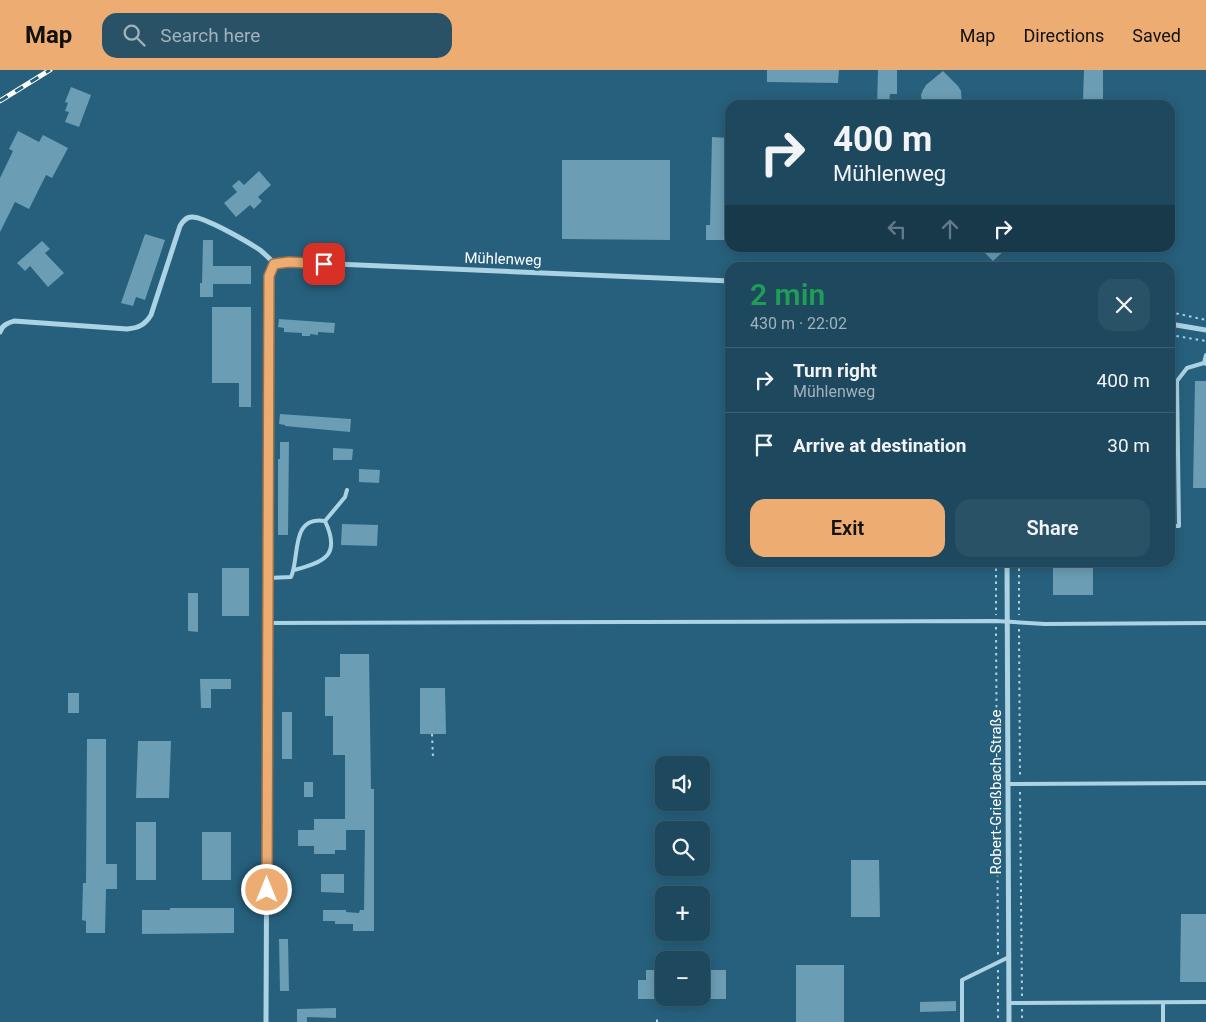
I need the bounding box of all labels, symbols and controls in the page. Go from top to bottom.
search box [102,13,452,58]
text: Map [25,21,72,49]
icon: search [120,21,148,49]
text: Search here [160,24,260,47]
text: Map [960,25,995,46]
text: Directions [1023,25,1104,46]
text: Saved [1132,25,1181,46]
text: 400 m [833,119,932,160]
icon: right [750,120,815,185]
text: Mühlenweg [833,161,946,186]
icon: left [883,215,911,243]
icon: ahead [936,215,964,243]
icon: right [989,215,1017,243]
pin [303,243,345,285]
street label: Mühlenweg [464,249,542,269]
icon: arrive [310,250,338,278]
text: 2 min [750,277,825,312]
button: close [1098,279,1150,331]
text: 430 m · 22:02 [750,314,847,333]
text: Turn right [793,359,877,382]
icon: right [750,366,778,394]
text: 400 m [1097,369,1150,392]
text: Mühlenweg [793,382,875,401]
icon: arrive [750,431,778,459]
text: Arrive at destination [793,434,966,457]
text: 30 m [1107,434,1150,457]
button: Exit [750,499,945,557]
button: Share [955,499,1150,557]
street label: Robert-Grießbach-Straße [987,709,1005,874]
map controls [655,756,710,1006]
button: sound [655,756,710,811]
button: search [655,821,710,876]
position arrow [240,863,292,915]
button: + [655,886,710,941]
button: − [655,951,710,1006]

